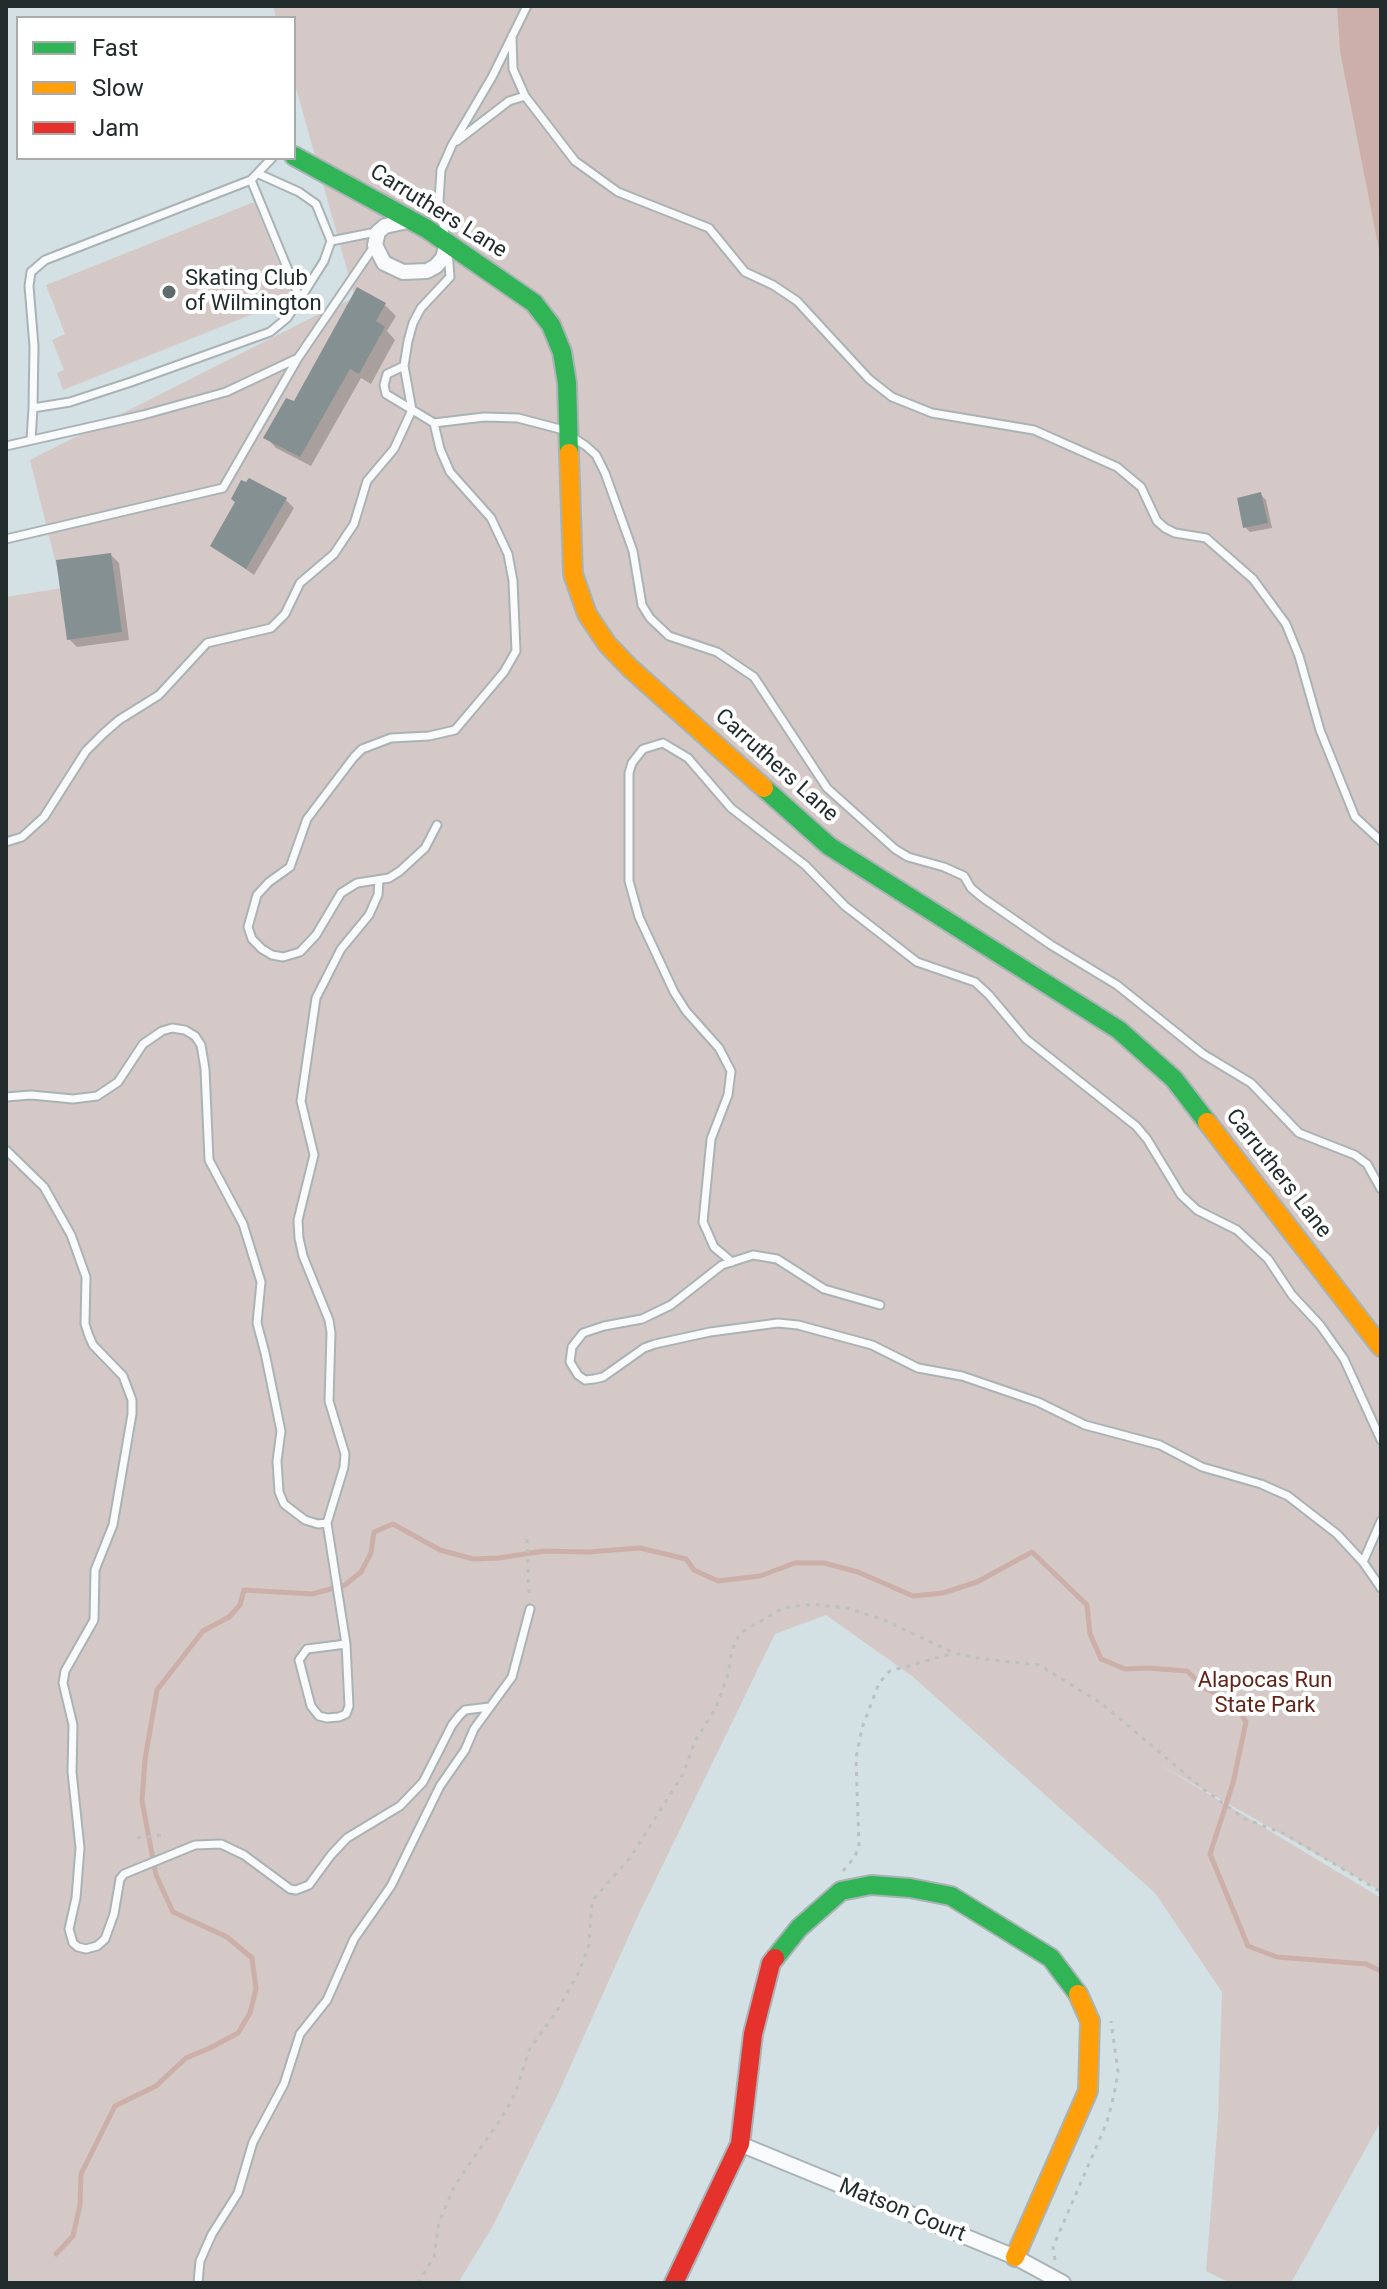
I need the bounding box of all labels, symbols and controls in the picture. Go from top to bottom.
legend [16,16,296,160]
text: Fast [92,34,138,62]
text: Slow [92,74,144,102]
text: Jam [92,114,139,142]
street label: Carruthers Lane [365,159,511,265]
place label: Skating Club of Wilmington [185,266,322,318]
marker: Skating Club of Wilmington [160,283,178,301]
street label: Carruthers Lane [709,704,843,828]
street label: Carruthers Lane [1220,1104,1336,1244]
park label: Alapocas Run State Park [1198,1668,1332,1720]
street label: Matson Court [835,2174,969,2248]

